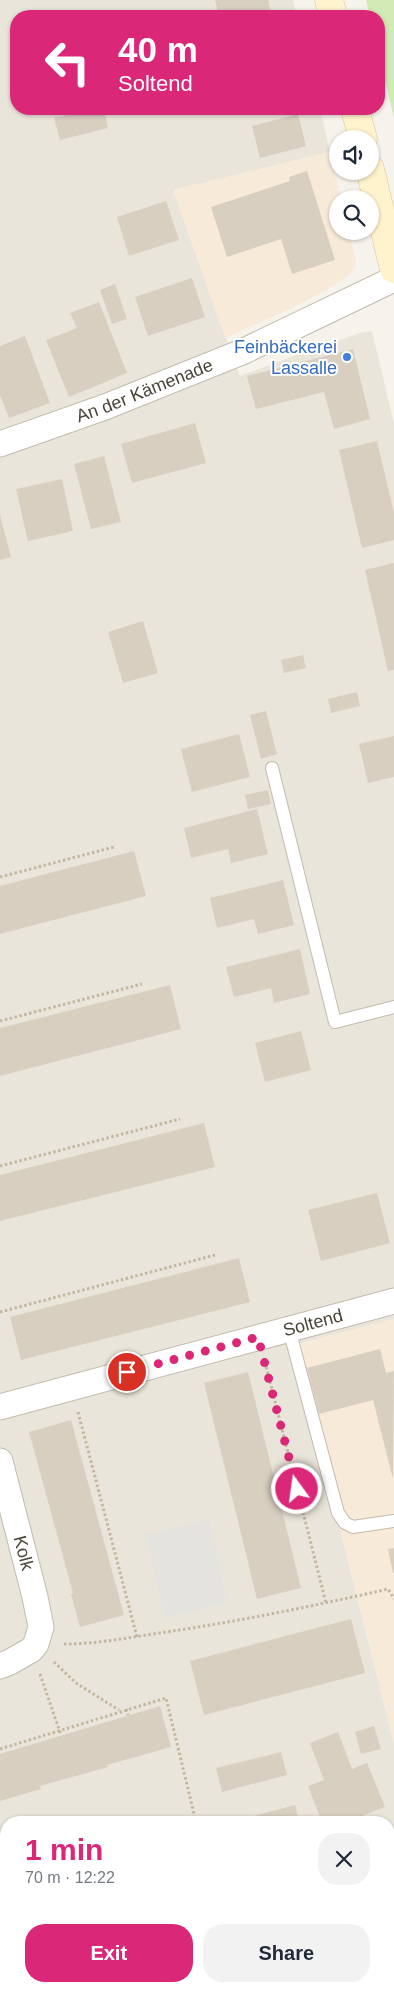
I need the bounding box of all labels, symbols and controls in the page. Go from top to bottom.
icon: left [35,30,100,95]
text: 40 m [118,30,198,69]
text: Soltend [118,71,193,96]
map controls [329,130,379,240]
button: sound [329,130,379,180]
button: search [329,190,379,240]
place label: Feinbäckerei Lassalle [234,337,337,378]
marker: Feinbäckerei Lassalle [341,351,353,363]
street label: An der Kämenade [73,355,216,426]
street label: Soltend [281,1305,345,1340]
pin [106,1351,148,1393]
icon: arrive [113,1358,141,1386]
position arrow [270,1462,322,1514]
street label: Kolk [10,1534,38,1573]
text: 1 min [25,1833,103,1866]
button: close [318,1833,370,1885]
text: 70 m · 12:22 [25,1869,115,1886]
button: Exit [25,1924,193,1982]
button: Share [203,1924,370,1982]

